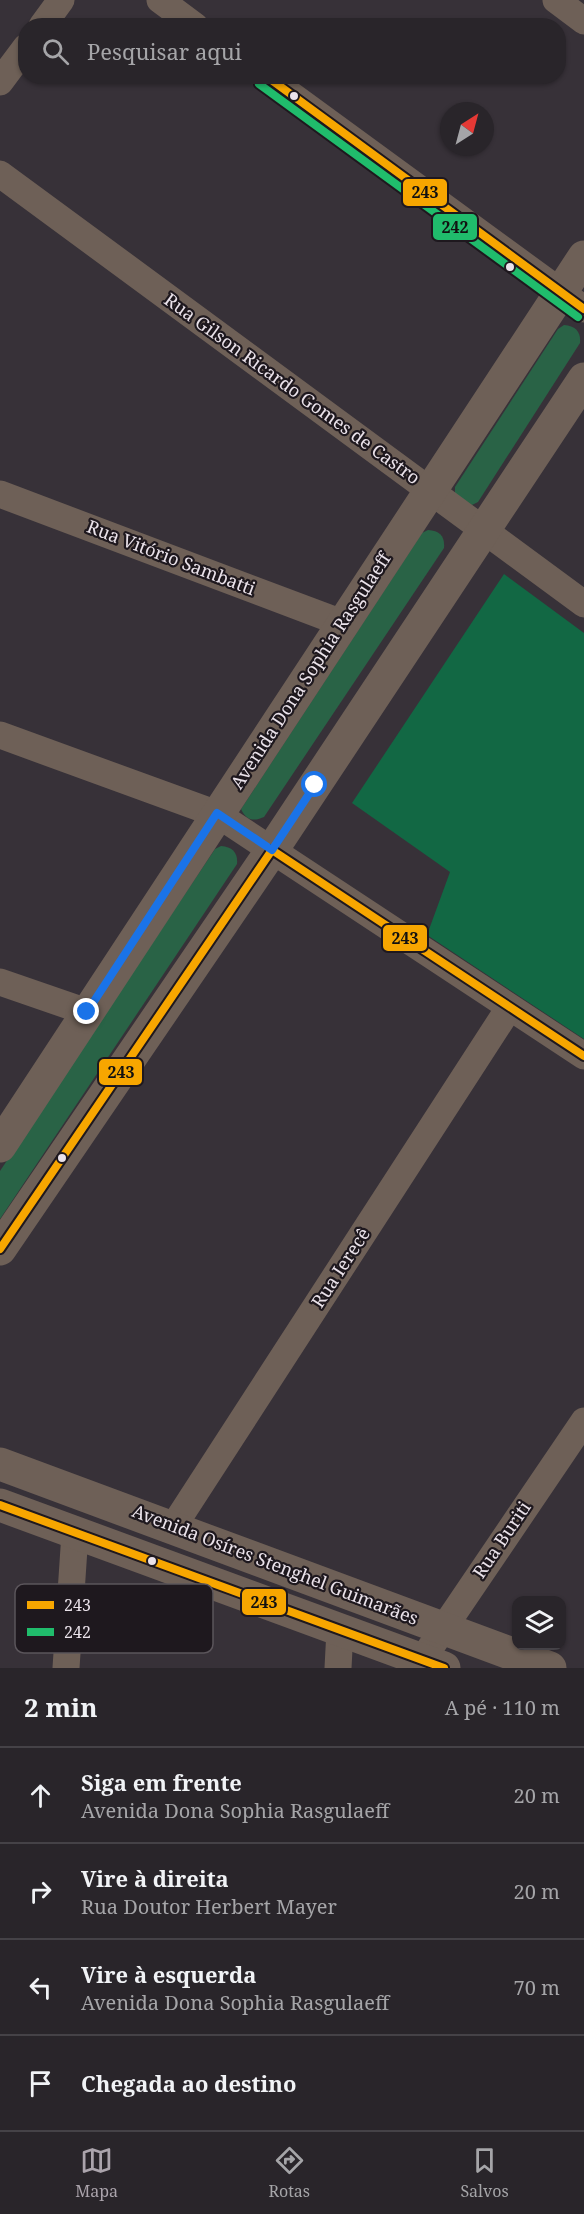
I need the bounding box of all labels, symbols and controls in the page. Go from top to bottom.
search box [18,18,566,84]
icon: search [39,35,72,68]
text: Pesquisar aqui [87,36,242,66]
unlabelled marker [288,90,300,102]
north arrow [440,102,494,156]
line badge: 243 [402,178,448,207]
text: 243 [411,181,439,203]
line badge: 242 [432,213,478,241]
text: 242 [441,216,469,238]
unlabelled marker [504,261,516,273]
street label: Rua Gilson Ricardo Gomes de Castro [160,287,425,489]
street label: Rua Vitório Sambatti [84,514,259,600]
street label: Avenida Dona Sophia Rasgulaeff [225,547,396,793]
route start [301,771,327,797]
line badge: 243 [382,924,428,952]
text: 243 [391,927,419,949]
route end [73,998,99,1024]
line badge: 243 [98,1058,143,1086]
text: 243 [107,1061,135,1083]
unlabelled marker [56,1152,68,1164]
street label: Rua Ierecê [305,1223,375,1312]
street label: Rua Buriti [467,1496,536,1582]
street label: Avenida Osíres Stenghel Guimarães [129,1498,422,1630]
unlabelled marker [146,1555,158,1567]
legend [15,1584,213,1653]
line badge: 243 [241,1588,287,1616]
text: 243 [250,1591,278,1613]
text: 243 [64,1594,91,1616]
map controls [512,1596,566,1650]
button: layers [512,1596,566,1650]
text: 242 [64,1621,91,1643]
text: 2 min [24,1689,98,1725]
text: A pé · 110 m [445,1694,560,1721]
text: Siga em frente [81,1767,242,1797]
icon: ahead [24,1779,57,1812]
text: 20 m [514,1782,560,1809]
text: Avenida Dona Sophia Rasgulaeff [81,1797,389,1824]
text: Vire à direita [81,1863,229,1893]
icon: right [24,1875,57,1908]
text: 20 m [514,1878,560,1905]
text: Rua Doutor Herbert Mayer [81,1893,337,1920]
text: Vire à esquerda [81,1959,257,1989]
icon: left [24,1971,57,2004]
text: 70 m [514,1974,560,2001]
text: Avenida Dona Sophia Rasgulaeff [81,1989,389,2016]
icon: arrive [24,2067,57,2100]
text: Chegada ao destino [81,2068,296,2098]
tab: Mapa [75,2144,118,2202]
tab: Rotas [268,2144,310,2202]
tab: Salvos [460,2144,509,2202]

